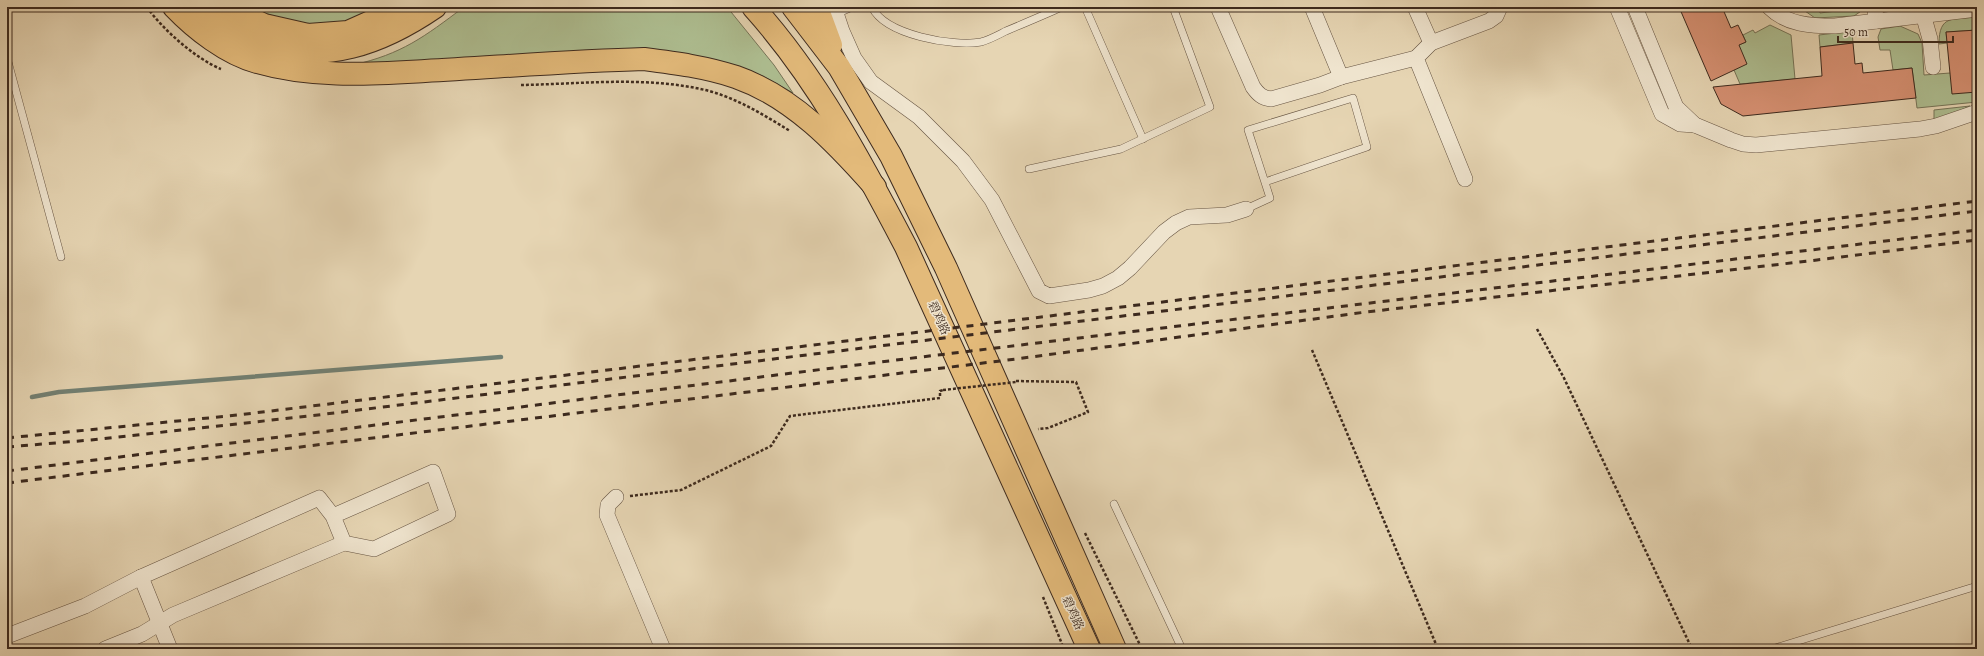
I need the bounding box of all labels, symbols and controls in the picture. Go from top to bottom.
scale bar [1838,18,1953,44]
text: 50 m [1844,24,1868,40]
street label: 碧鸡路 [924,298,954,338]
street label: 碧鸡路 [1058,593,1088,633]

